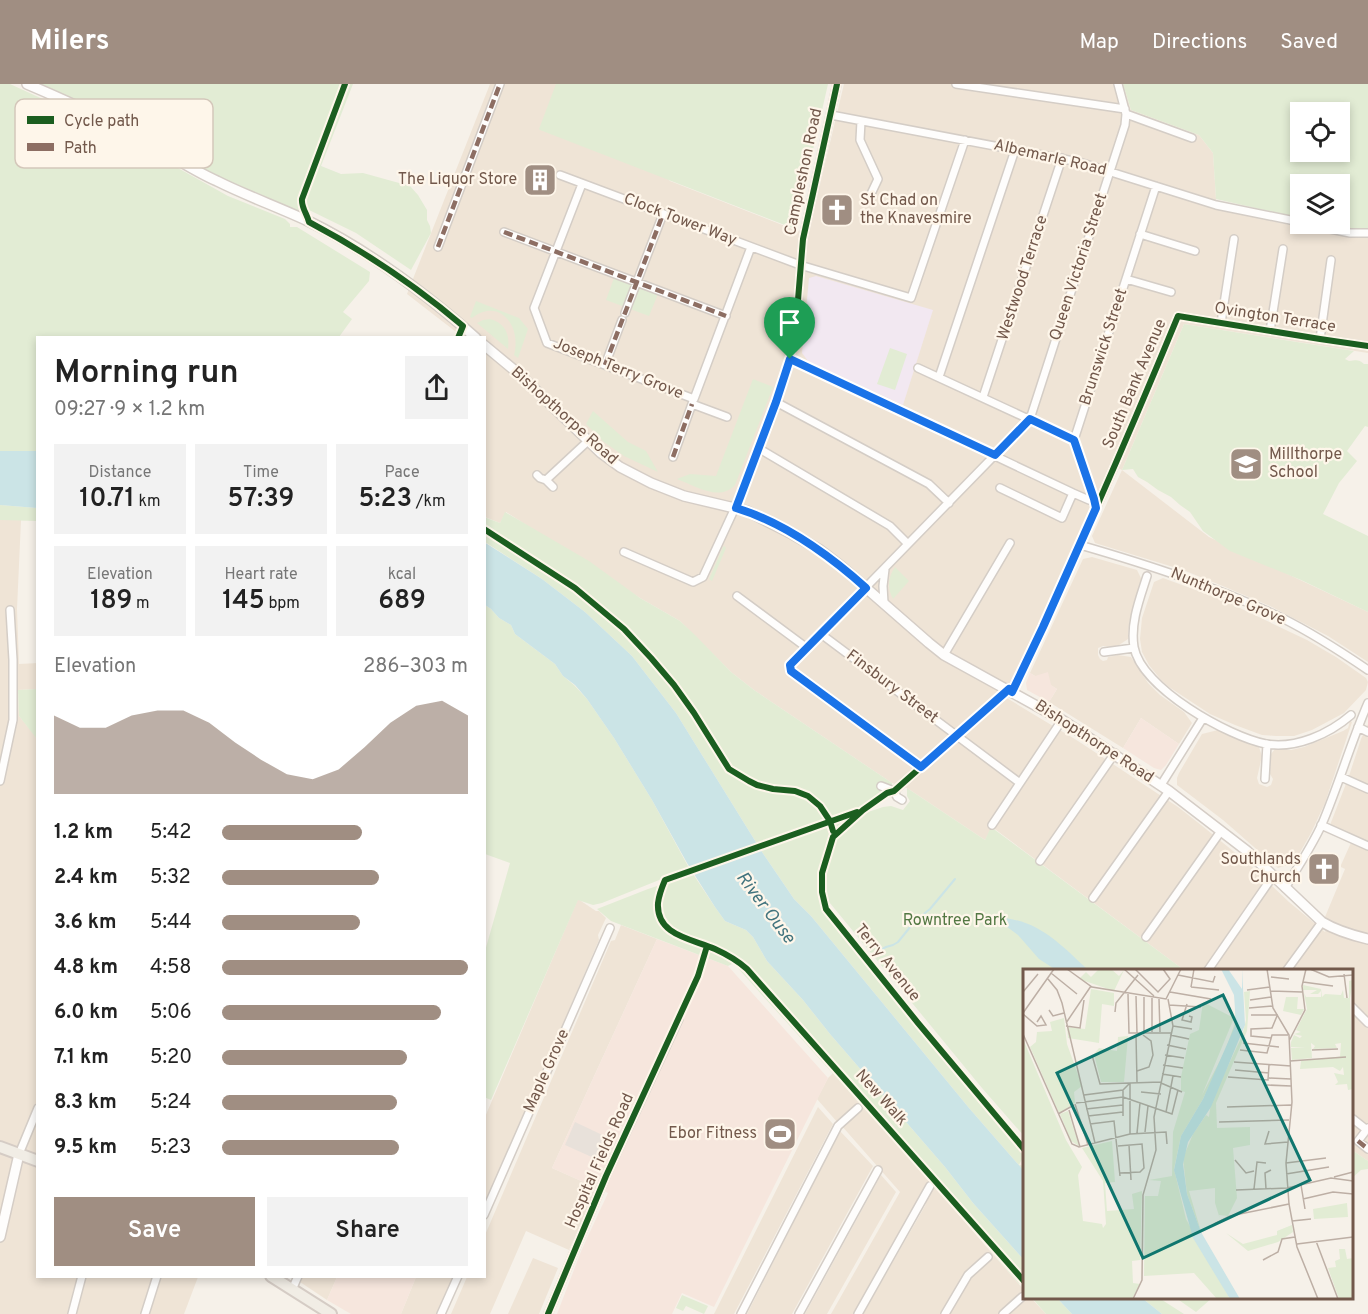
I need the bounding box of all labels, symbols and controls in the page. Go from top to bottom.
text: Milers [30,24,110,60]
text: Map [1079,29,1119,56]
text: Directions [1152,29,1247,56]
text: Saved [1280,29,1338,56]
legend [15,99,213,168]
map controls [1290,102,1350,234]
button: locate [1290,102,1350,162]
street label: Campleshon Road [781,106,827,238]
text: Cycle path [64,112,139,132]
street label: Albemarle Road [992,135,1108,181]
text: Path [64,139,97,159]
building icon: The Liquor Store [522,162,558,198]
place label: The Liquor Store [398,170,517,190]
button: layers [1290,174,1350,234]
street label: Clock Tower Way [621,189,739,251]
place label: St Chad on the Knavesmire [860,191,972,229]
street label: Queen Victoria Street [1046,191,1112,343]
church icon: St Chad on the Knavesmire [819,192,855,228]
street label: Westwood Terrace [993,213,1053,343]
street label: Brunswick Street [1076,286,1132,408]
pin [764,297,815,359]
street label: Ovington Terrace [1213,299,1337,337]
icon: arrive [773,306,806,339]
street label: South Bank Avenue [1099,316,1171,452]
street label: Joseph Terry Grove [550,334,686,404]
text: Morning run [54,353,239,395]
button: share [405,356,468,419]
street label: Bishopthorpe Road [506,362,622,470]
text: 09:27 · 9 × 1.2 km [54,397,205,423]
place label: Millthorpe School [1269,445,1342,483]
school or university icon: Millthorpe School [1228,446,1264,482]
text: Distance [89,463,151,483]
text: Time [243,463,279,483]
text: Pace [384,463,420,483]
text: 10.71 [79,483,135,516]
text: 57:39 [228,483,294,516]
text: 5:23 [358,483,412,516]
text: km [135,492,161,512]
text: /km [412,492,446,512]
street label: Nunthorpe Grove [1167,564,1289,630]
text: Elevation [87,565,153,585]
text: Heart rate [224,565,298,585]
text: kcal [388,565,416,585]
text: 189 [90,585,132,618]
text: 145 [222,585,265,618]
text: 689 [378,585,426,618]
text: m [132,594,150,614]
text: bpm [265,594,300,614]
street label: Finsbury Street [842,646,942,728]
text: Elevation [54,654,136,680]
text: 286–303 m [363,654,468,680]
street label: Bishopthorpe Road [1031,696,1157,788]
text: 1.2 km [54,820,113,846]
text: 5:42 [150,820,192,846]
place label: Southlands Church [1220,850,1301,888]
church icon: Southlands Church [1306,851,1342,887]
text: 2.4 km [54,865,118,891]
text: 5:32 [150,865,191,891]
water label: River Ouse [730,867,800,949]
text: 3.6 km [54,910,116,936]
text: 5:44 [150,910,192,936]
park label: Rowntree Park [903,911,1007,931]
street label: Terry Avenue [850,920,924,1006]
text: 4.8 km [54,955,118,981]
text: 4:58 [150,955,192,981]
inset map [1023,969,1353,1299]
text: 6.0 km [54,1000,118,1026]
text: 5:06 [150,1000,192,1026]
street label: Maple Grove [520,1026,574,1116]
text: 7.1 km [54,1045,109,1071]
text: 5:20 [150,1045,192,1071]
street label: New Walk [851,1066,911,1130]
text: 8.3 km [54,1090,117,1116]
text: 5:24 [150,1090,191,1116]
street label: Hospital Fields Road [561,1090,639,1232]
sports icon: Ebor Fitness [762,1116,798,1152]
place label: Ebor Fitness [668,1124,757,1144]
text: 9.5 km [54,1135,117,1161]
text: 5:23 [150,1135,191,1161]
button: Save [54,1197,255,1266]
button: Share [267,1197,468,1266]

